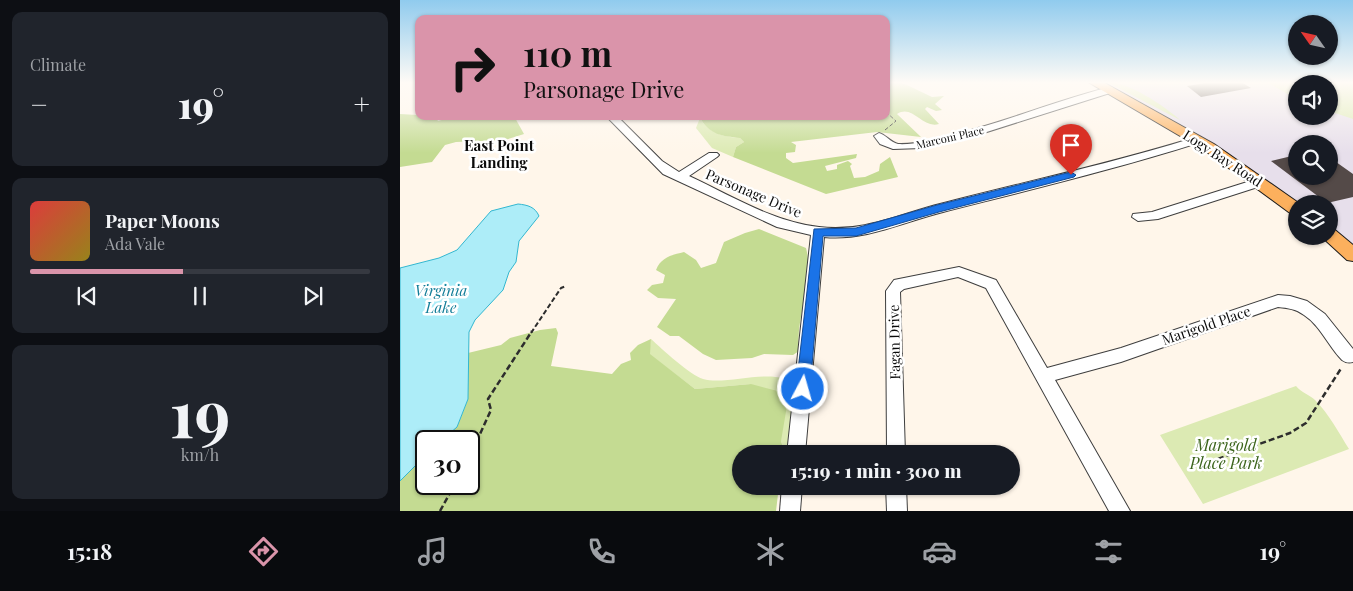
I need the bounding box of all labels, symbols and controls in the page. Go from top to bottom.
north arrow [1288,15,1338,65]
map controls [1288,15,1338,245]
text: 110 m [523,29,612,76]
icon: right [440,35,505,100]
text: Climate [30,54,86,75]
text: Parsonage Drive [523,74,684,104]
button: sound [1288,75,1338,125]
text: 19° [178,78,224,129]
text: − [30,85,48,122]
text: + [354,85,370,122]
street label: Marconi Place [914,122,986,152]
pin [1050,124,1092,175]
street label: Logy Bay Road [1180,125,1266,191]
icon: arrive [1057,131,1085,159]
district label: East Point Landing [464,135,535,172]
button: search [1288,135,1338,185]
street label: Parsonage Drive [703,164,805,222]
button: layers [1288,195,1338,245]
text: Paper Moons [105,207,220,233]
text: Ada Vale [105,233,165,254]
water label: Virginia Lake [415,280,468,317]
icon: previous [73,282,101,310]
icon: pause [186,282,214,310]
icon: next [299,282,327,310]
street label: Marigold Place [1159,301,1253,349]
street label: Fagan Drive [884,304,904,380]
position arrow [776,362,828,414]
text: 19 [170,368,230,454]
speed limit sign: 30 [415,430,480,495]
park label: Marigold Place Park [1189,434,1262,473]
text: km/h [181,444,219,465]
text: 15:19 · 1 min · 300 m [791,457,961,483]
icon: directions [246,534,281,569]
icon: music [415,534,450,569]
icon: phone [584,534,619,569]
icon: climate [753,534,788,569]
icon: car [922,534,957,569]
icon: filters [1091,534,1126,569]
text: 15:18 [67,536,112,566]
text: 19° [1259,536,1286,566]

